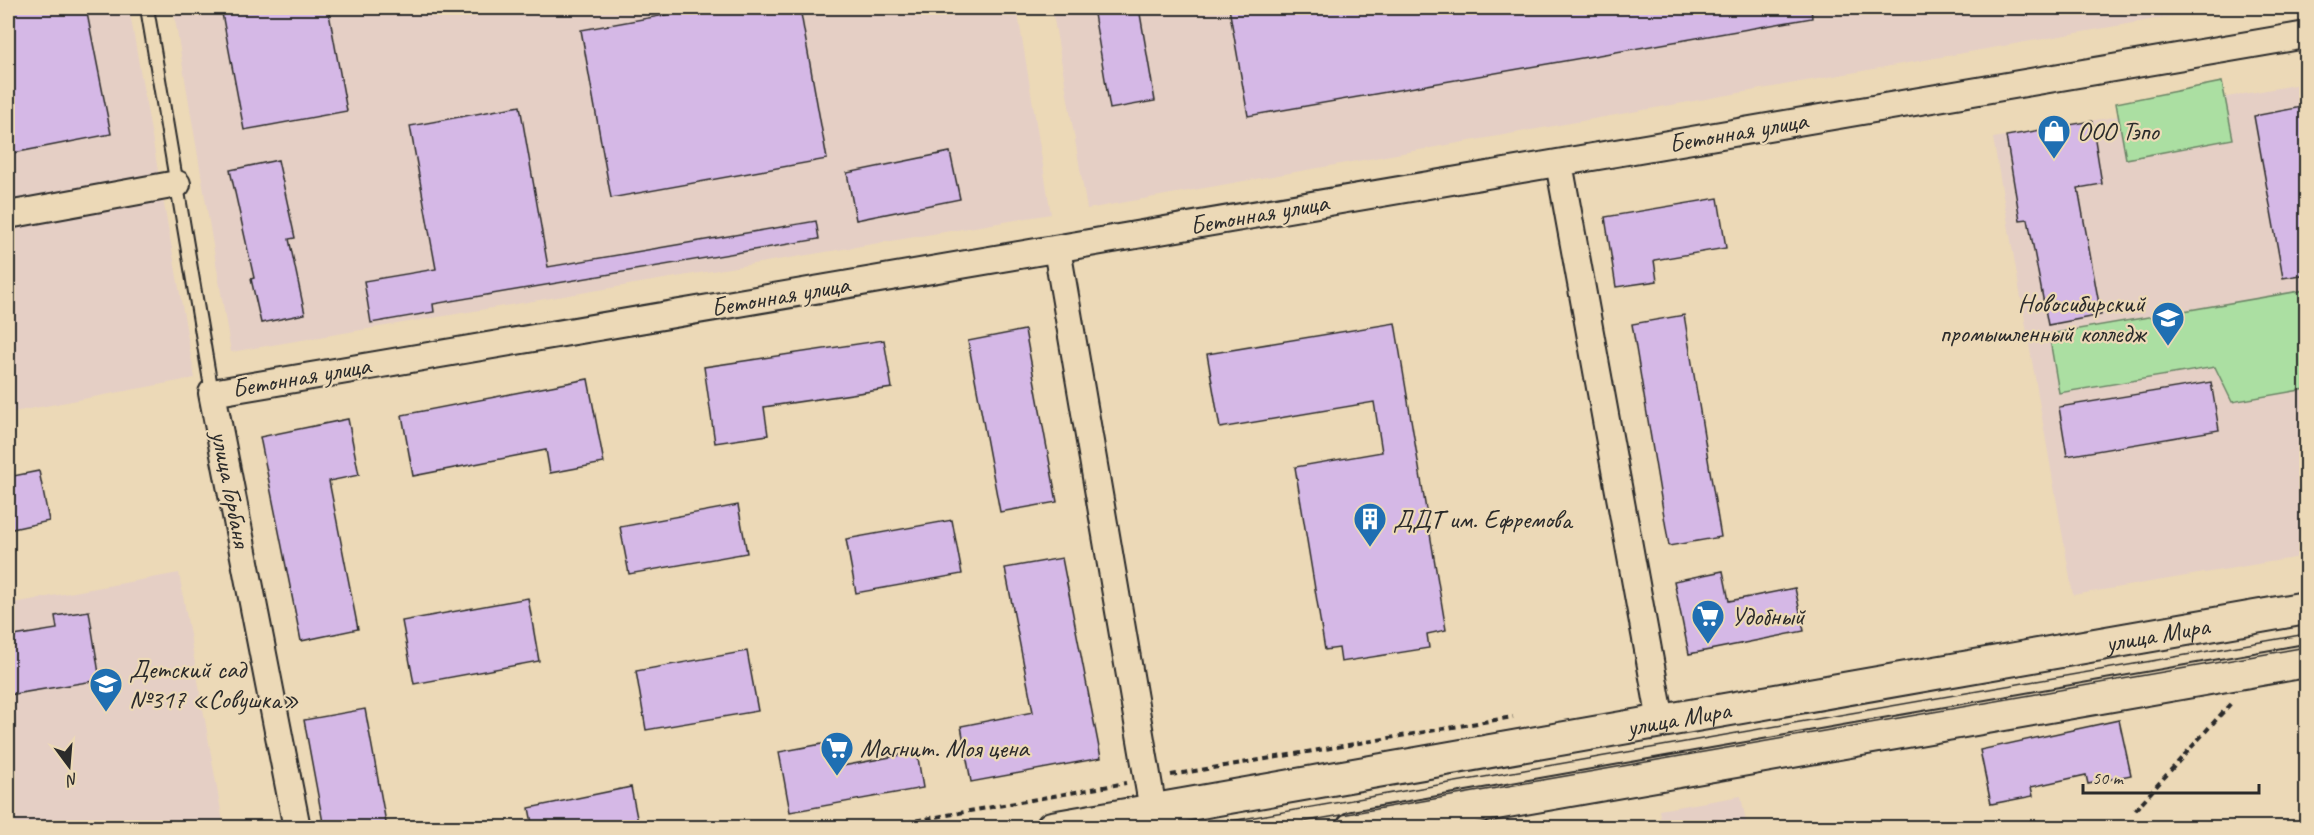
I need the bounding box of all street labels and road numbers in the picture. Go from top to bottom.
street label: Бетонная улица [1666,103,1812,160]
street label: Бетонная улица [1187,185,1333,242]
street label: Бетонная улица [708,267,854,324]
street label: Бетонная улица [229,348,375,405]
street label: улица Горбаня [203,426,259,552]
street label: улица Мира [2101,609,2213,660]
street label: улица Мира [1622,693,1734,744]

